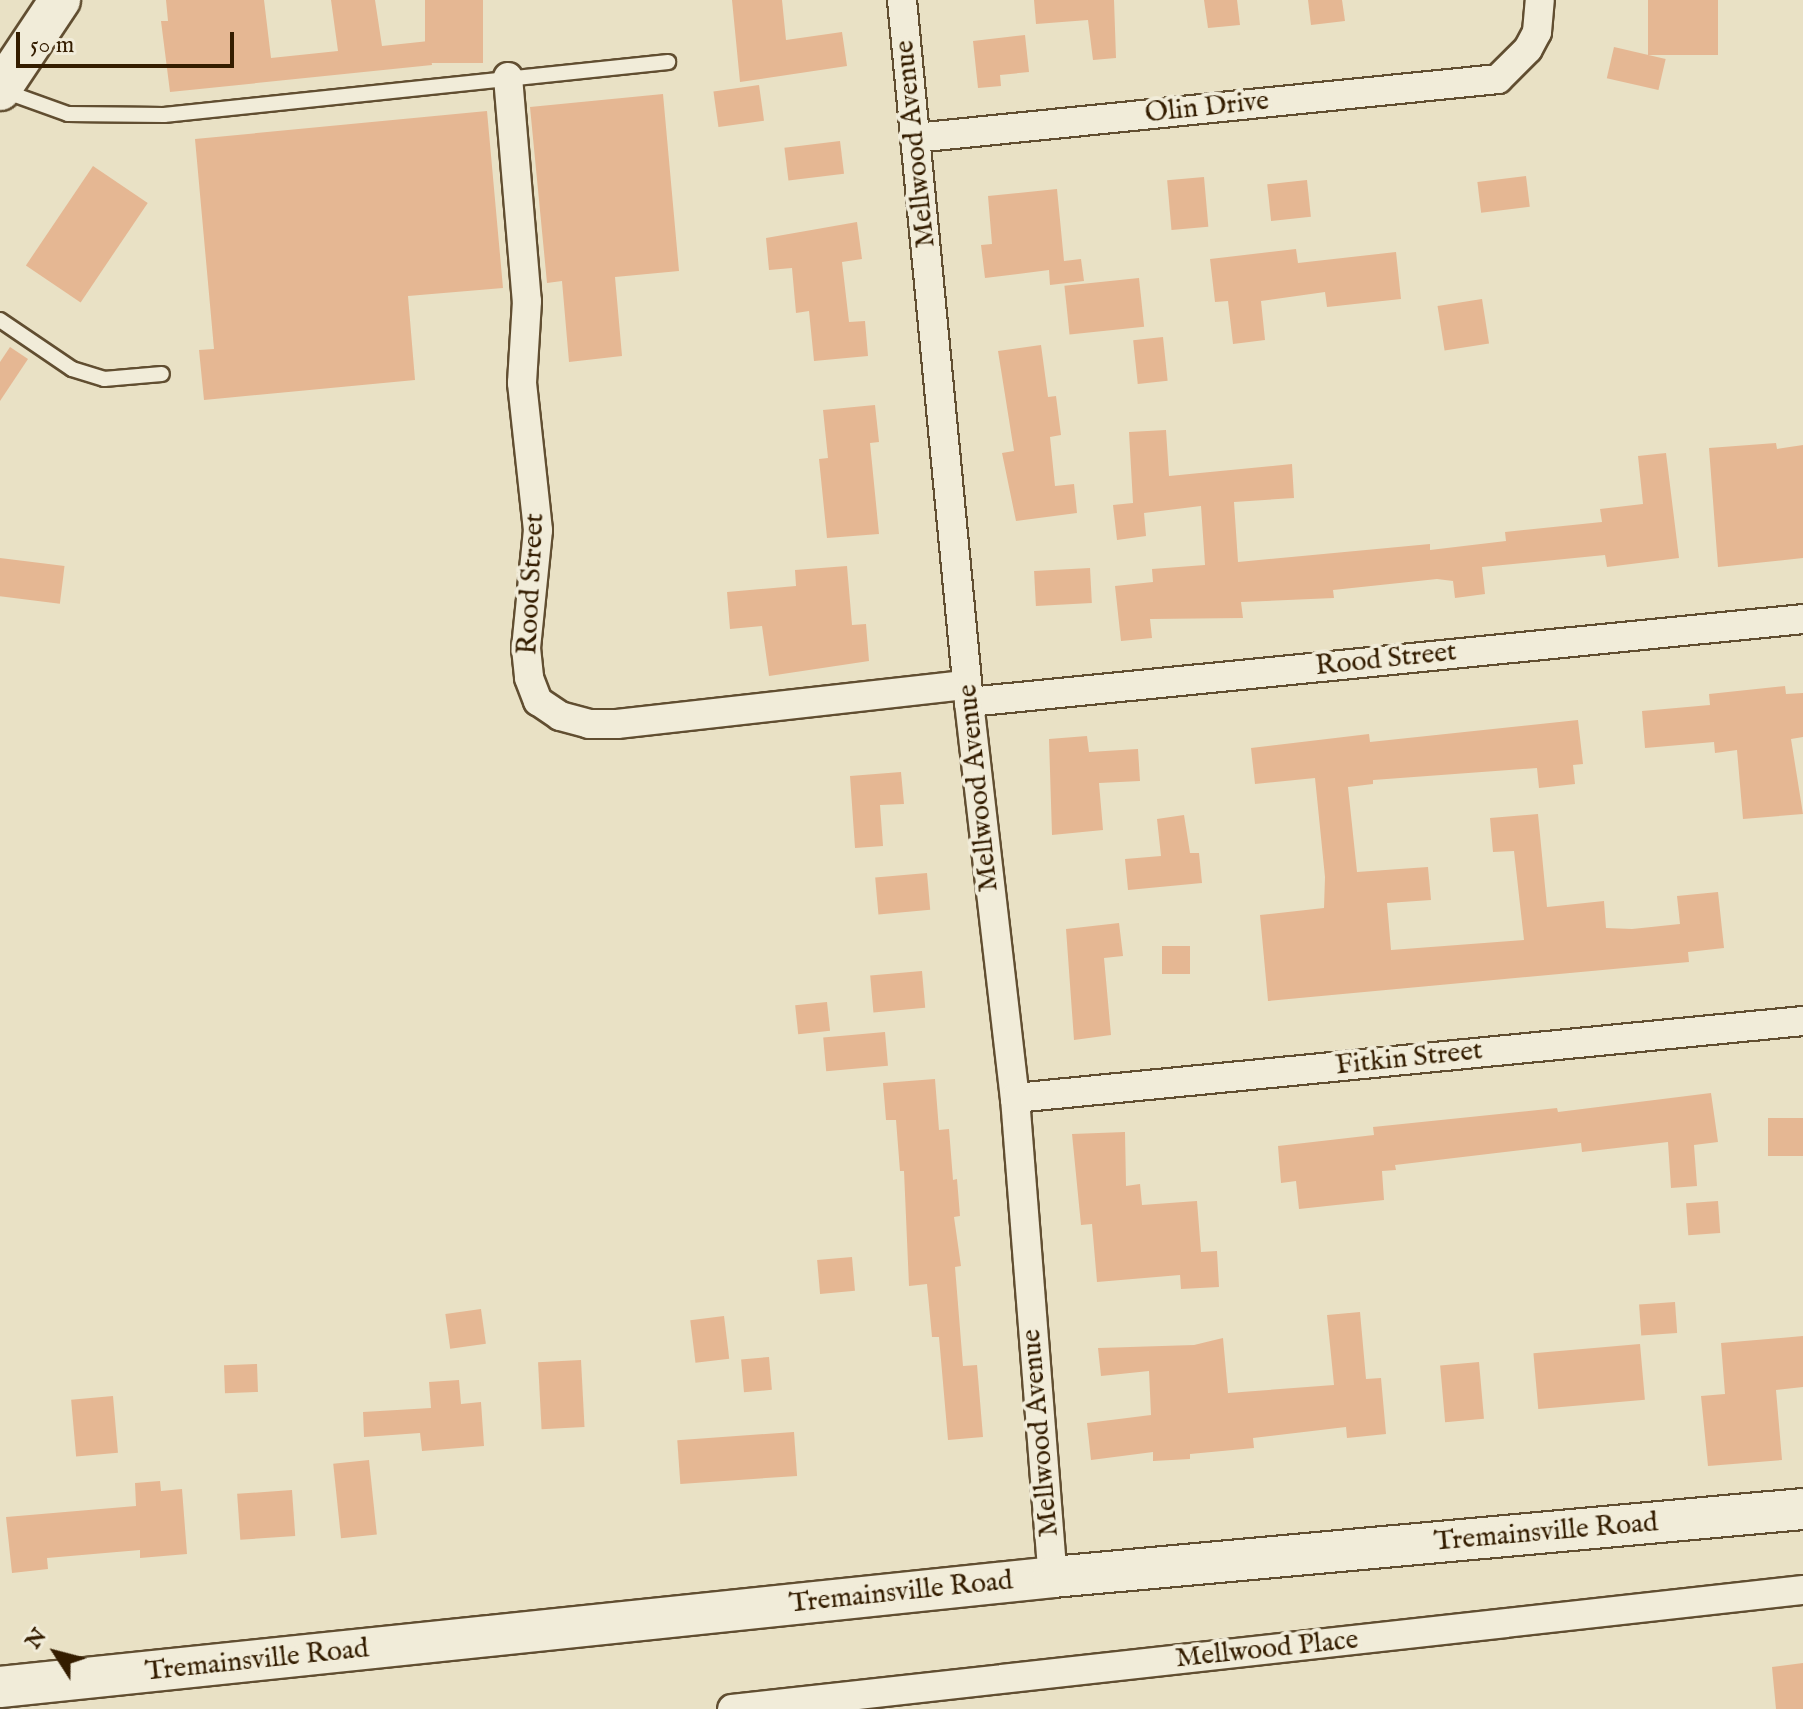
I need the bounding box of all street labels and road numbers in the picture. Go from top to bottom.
street label: Mellwood Avenue [888,38,944,250]
street label: Olin Drive [1143,85,1271,131]
street label: Rood Street [512,512,552,656]
street label: Rood Street [1314,636,1458,684]
street label: Mellwood Avenue [951,682,1007,894]
street label: Fitkin Street [1334,1035,1484,1083]
street label: Mellwood Avenue [1015,1328,1067,1538]
street label: Tremainsville Road [1433,1506,1659,1560]
street label: Tremainsville Road [787,1565,1015,1621]
street label: Mellwood Place [1174,1624,1360,1676]
street label: Tremainsville Road [143,1633,371,1689]

